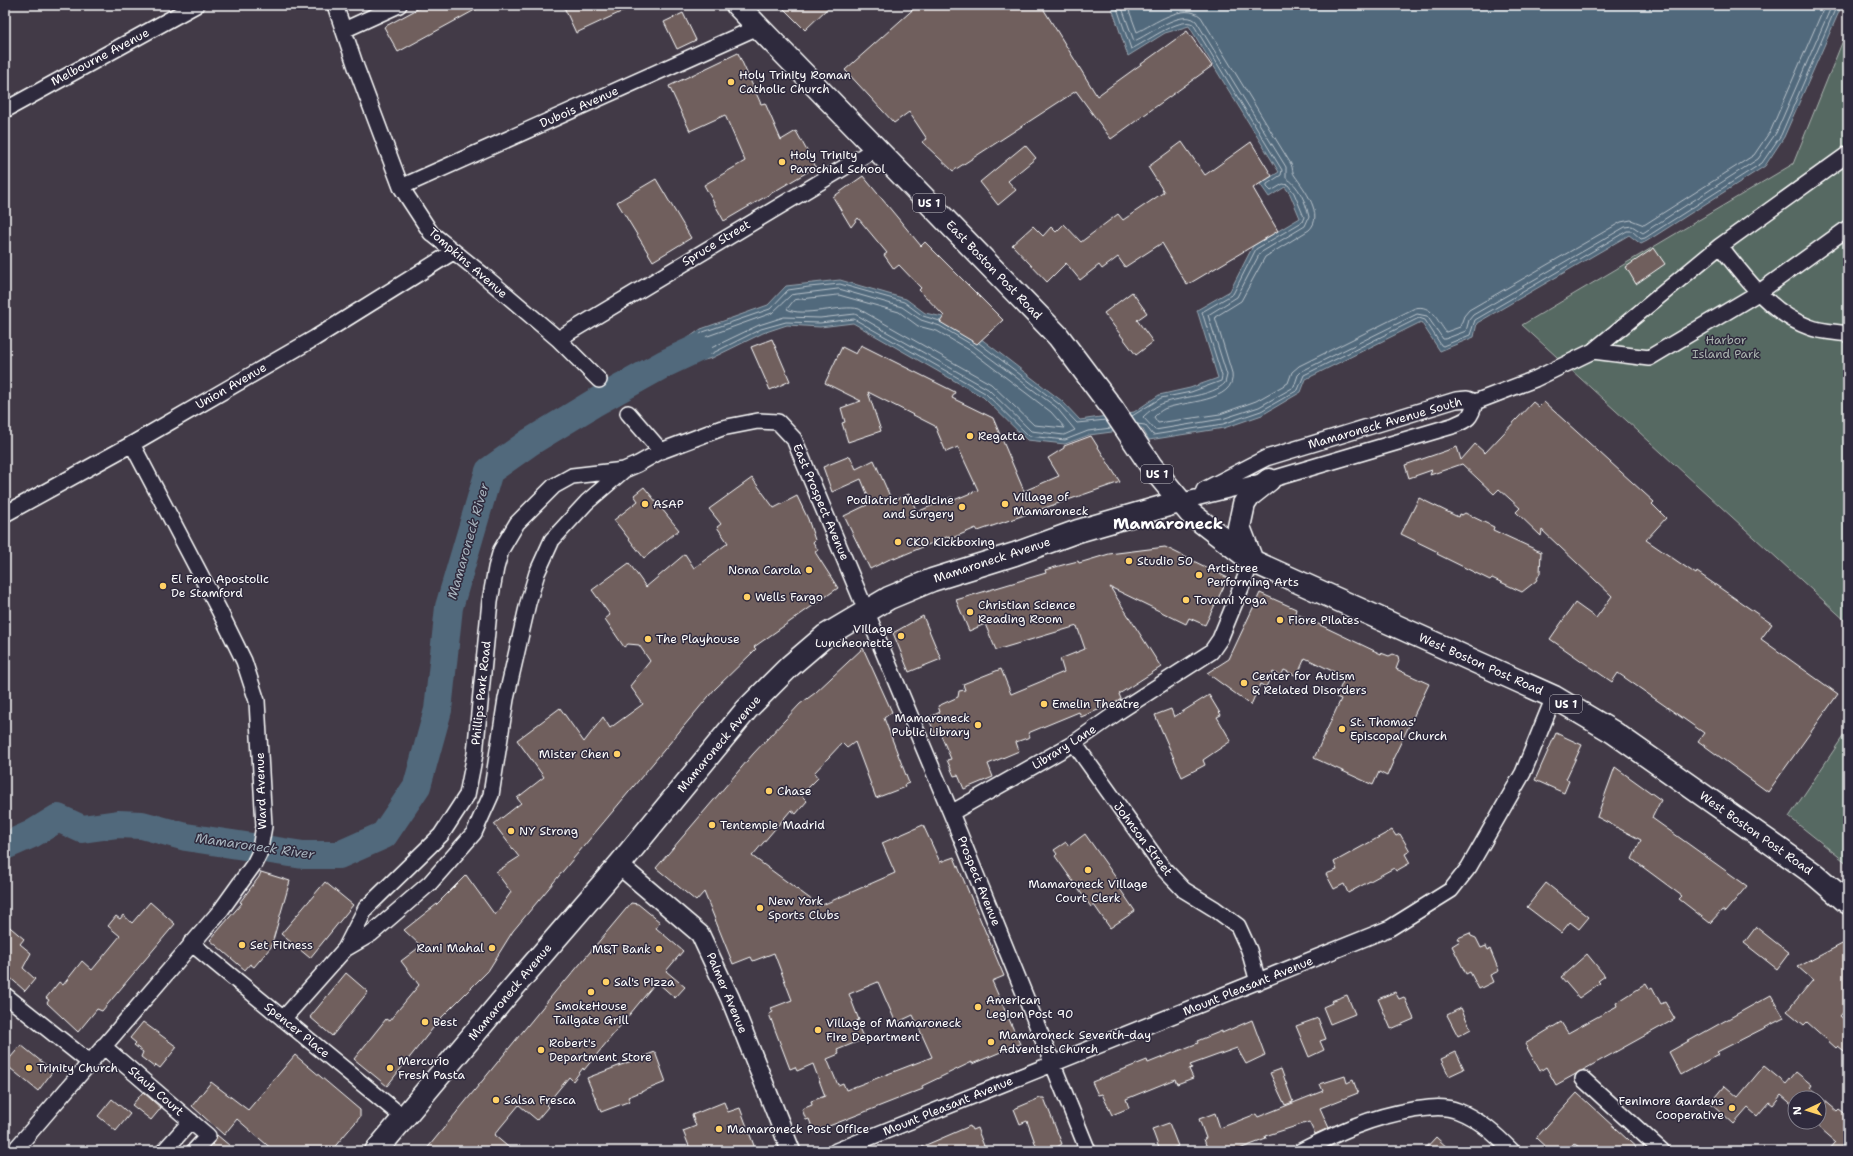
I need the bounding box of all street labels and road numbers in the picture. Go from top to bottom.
street label: Melbourne Avenue [48,24,152,90]
street label: Dubois Avenue [537,82,621,131]
road number: US 1 [913,194,945,212]
street label: Spruce Street [679,216,753,270]
street label: East Boston Post Road [942,217,1046,323]
street label: Tompkins Avenue [425,224,511,302]
street label: Union Avenue [193,359,270,413]
street label: Mamaroneck Avenue South [1306,393,1464,453]
street label: East Prospect Avenue [789,441,853,563]
road number: US 1 [1141,465,1173,483]
street label: Mamaroneck Avenue [932,533,1053,586]
street label: West Boston Post Road [1416,629,1546,699]
street label: Phillips Park Road [468,640,494,746]
street label: Mamaroneck Avenue [674,692,764,796]
road number: US 1 [1550,695,1582,713]
street label: Library Lane [1029,721,1099,773]
street label: Ward Avenue [252,752,270,830]
street label: West Boston Post Road [1696,788,1816,878]
street label: Johnson Street [1110,799,1176,879]
street label: Prospect Avenue [954,834,1004,928]
street label: Mamaroneck Avenue [465,940,555,1044]
street label: Palmer Avenue [703,950,751,1036]
street label: Mount Pleasant Avenue [1181,952,1316,1019]
street label: Spencer Place [261,999,333,1061]
street label: Staub Court [125,1062,187,1120]
street label: Mount Pleasant Avenue [881,1072,1016,1139]

